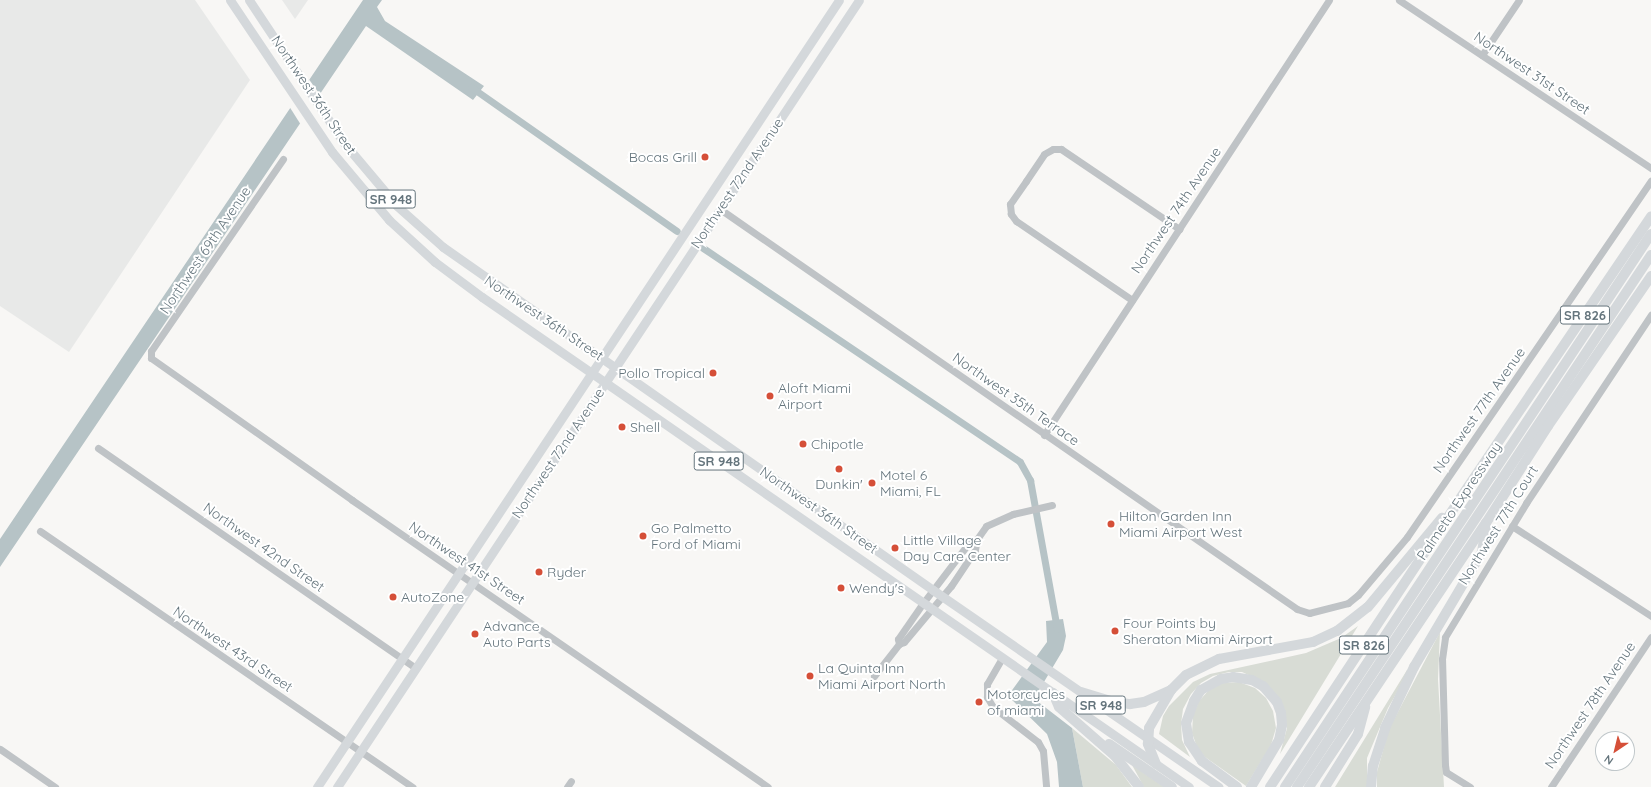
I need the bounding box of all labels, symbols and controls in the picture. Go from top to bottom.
street label: Northwest 31st Street [1471,28,1593,118]
street label: Northwest 36th Street [268,32,360,158]
street label: Northwest 72nd Avenue [687,115,787,251]
street label: Northwest 74th Avenue [1127,144,1225,276]
place label: Bocas Grill [629,149,697,165]
marker: Bocas Grill [700,152,710,162]
street label: Northwest 69th Avenue [156,183,254,317]
road number: SR 948 [365,188,417,210]
street label: Northwest 36th Street [481,272,607,364]
road number: SR 826 [1559,304,1611,326]
street label: Northwest 77th Avenue [1429,344,1529,476]
street label: Northwest 35th Terrace [949,349,1083,449]
place label: Pollo Tropical [618,365,705,381]
marker: Pollo Tropical [708,368,718,378]
place label: Aloft Miami Airport [778,380,851,412]
street label: Northwest 72nd Avenue [508,385,608,521]
marker: Aloft Miami Airport [765,391,775,401]
place label: Shell [630,419,660,435]
marker: Shell [617,422,627,432]
place label: Chipotle [811,436,864,452]
marker: Chipotle [798,439,808,449]
street label: Palmetto Expressway [1413,439,1505,563]
road number: SR 948 [693,450,745,472]
street label: Northwest 36th Street [757,463,881,557]
street label: Northwest 77th Court [1455,463,1541,587]
marker: Dunkin' [834,464,844,474]
place label: Motel 6 Miami, FL [880,467,941,500]
place label: Dunkin' [815,476,863,492]
marker: Motel 6 Miami, FL [867,478,877,488]
street label: Northwest 42nd Street [200,499,328,595]
place label: Hilton Garden Inn Miami Airport West [1119,508,1243,540]
street label: Northwest 41st Street [406,518,528,608]
marker: Hilton Garden Inn Miami Airport West [1106,519,1116,529]
place label: Go Palmetto Ford of Miami [651,520,741,552]
marker: Go Palmetto Ford of Miami [638,531,648,541]
place label: Little Village Day Care Center [903,532,1011,564]
marker: Little Village Day Care Center [890,543,900,553]
place label: Ryder [547,564,586,580]
marker: Ryder [534,567,544,577]
place label: Wendy's [849,580,904,596]
marker: Wendy's [836,583,846,593]
place label: AutoZone [401,589,464,605]
marker: AutoZone [388,592,398,602]
street label: Northwest 43rd Street [170,603,296,695]
place label: Four Points by Sheraton Miami Airport [1123,615,1273,648]
place label: Advance Auto Parts [483,618,551,650]
marker: Four Points by Sheraton Miami Airport [1110,626,1120,636]
marker: Advance Auto Parts [470,629,480,639]
road number: SR 826 [1338,634,1390,656]
street label: Northwest 78th Avenue [1541,638,1639,772]
place label: La Quinta Inn Miami Airport North [818,660,946,692]
marker: La Quinta Inn Miami Airport North [805,671,815,681]
place label: Motorcycles of miami [987,686,1065,718]
road number: SR 948 [1075,694,1127,716]
marker: Motorcycles of miami [974,697,984,707]
north arrow [1595,731,1635,771]

